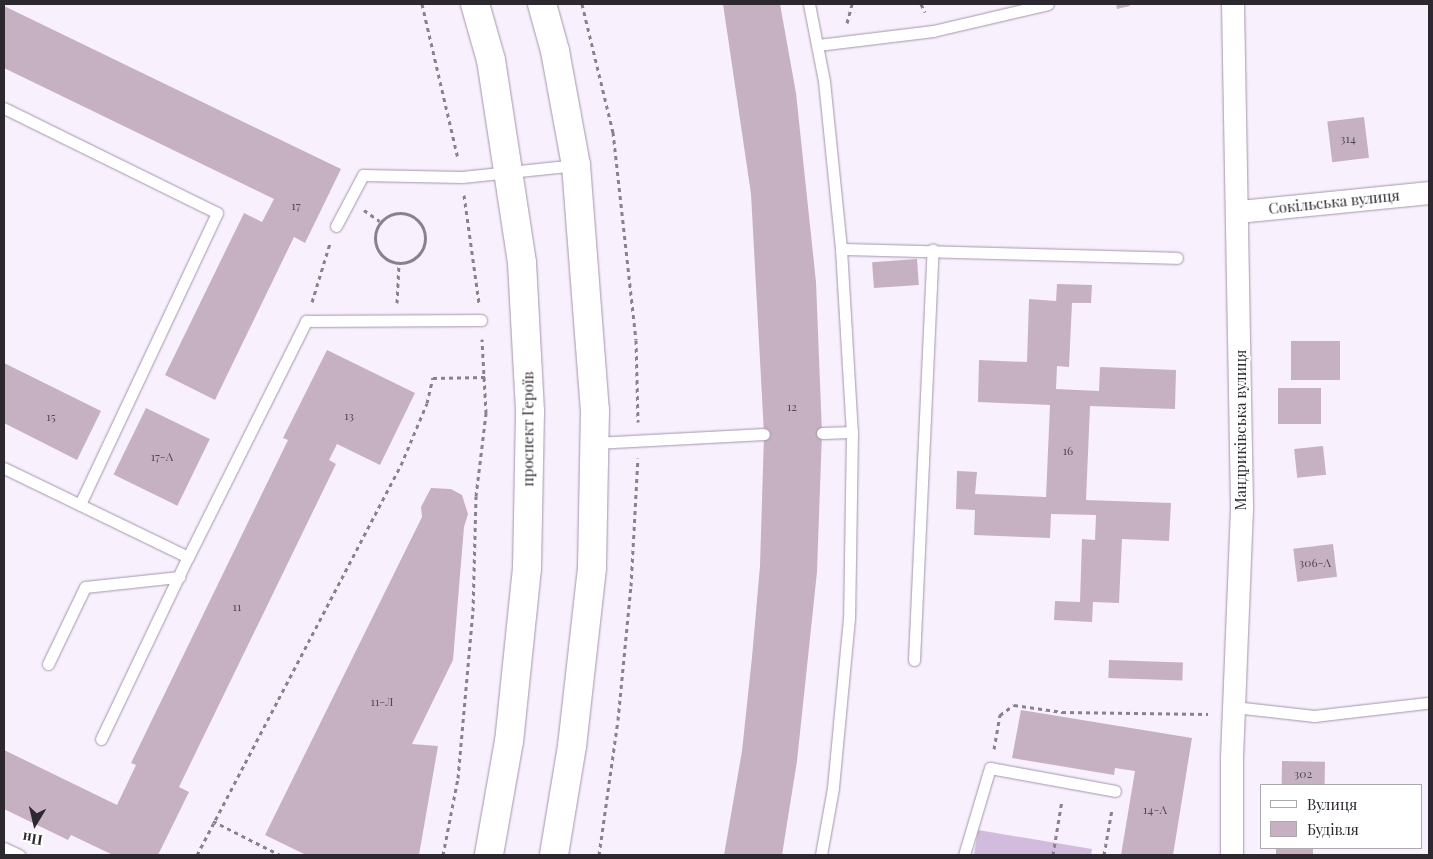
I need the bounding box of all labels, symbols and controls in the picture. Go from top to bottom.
house number: 314 [1340,132,1356,146]
street label: Сокільська вулиця [1268,186,1400,218]
house number: 17 [291,199,301,213]
street label: Мандриківська вулиця [1232,350,1250,510]
street label: проспект Героїв [519,371,537,487]
house number: 12 [787,400,797,414]
house number: 13 [344,409,354,423]
house number: 15 [46,410,56,424]
house number: 16 [1063,444,1073,458]
house number: 17-А [151,450,173,464]
house number: 306-А [1299,556,1331,570]
house number: 11 [233,600,241,614]
house number: 11-Л [371,695,393,709]
house number: 302 [1294,767,1312,781]
legend [1260,784,1423,849]
text: Вулиця [1307,794,1357,814]
north arrow [10,799,60,849]
house number: 14-А [1143,803,1167,817]
text: Будівля [1307,819,1359,839]
text: Пн [21,828,44,850]

